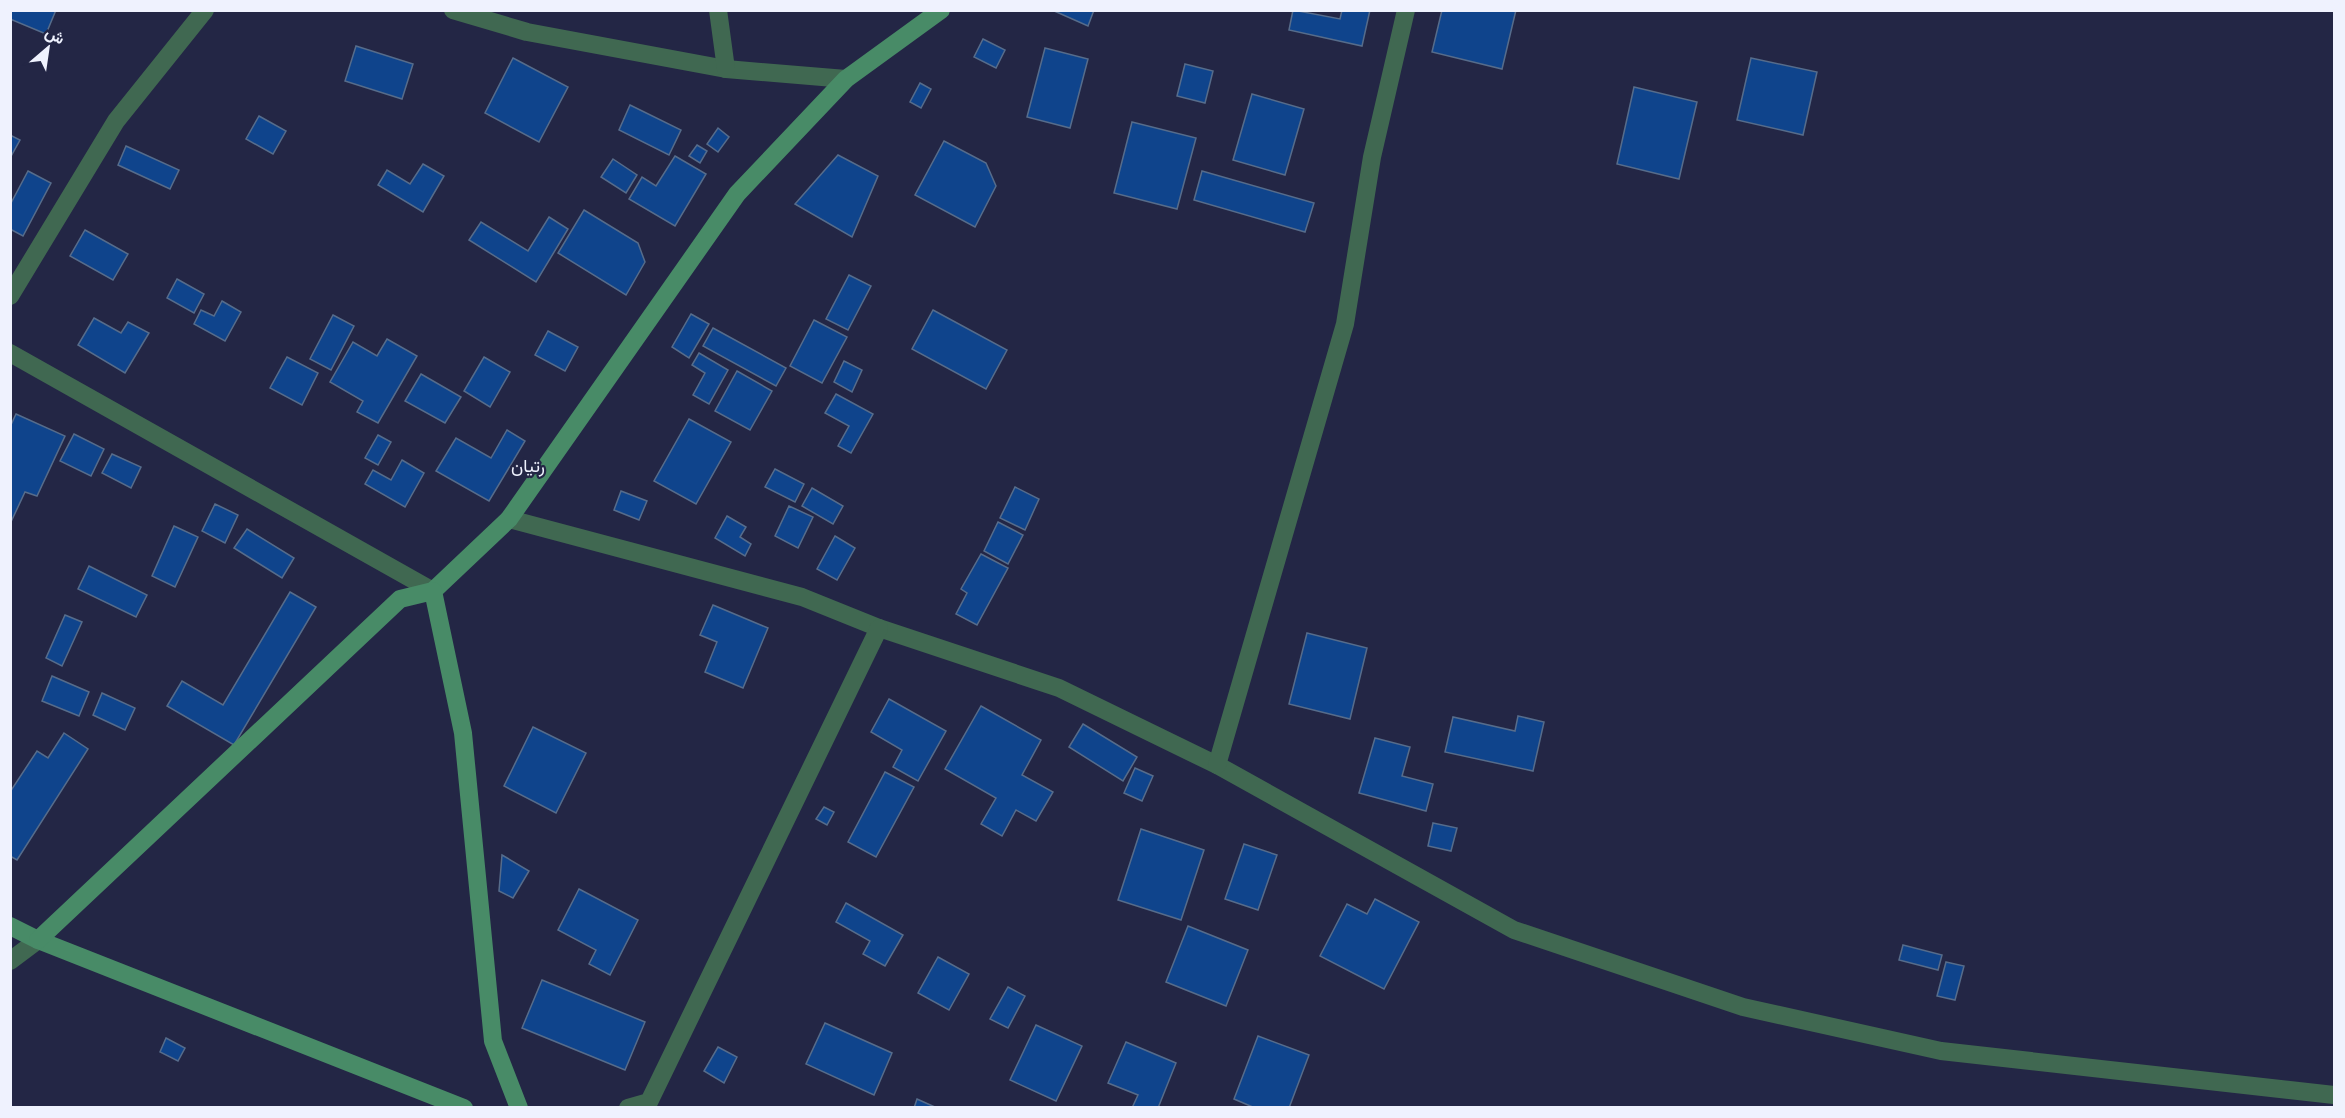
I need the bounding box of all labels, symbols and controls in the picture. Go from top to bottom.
north arrow [18,18,78,78]
text: ش [42,21,69,49]
district label: رتيان [511,454,545,478]

